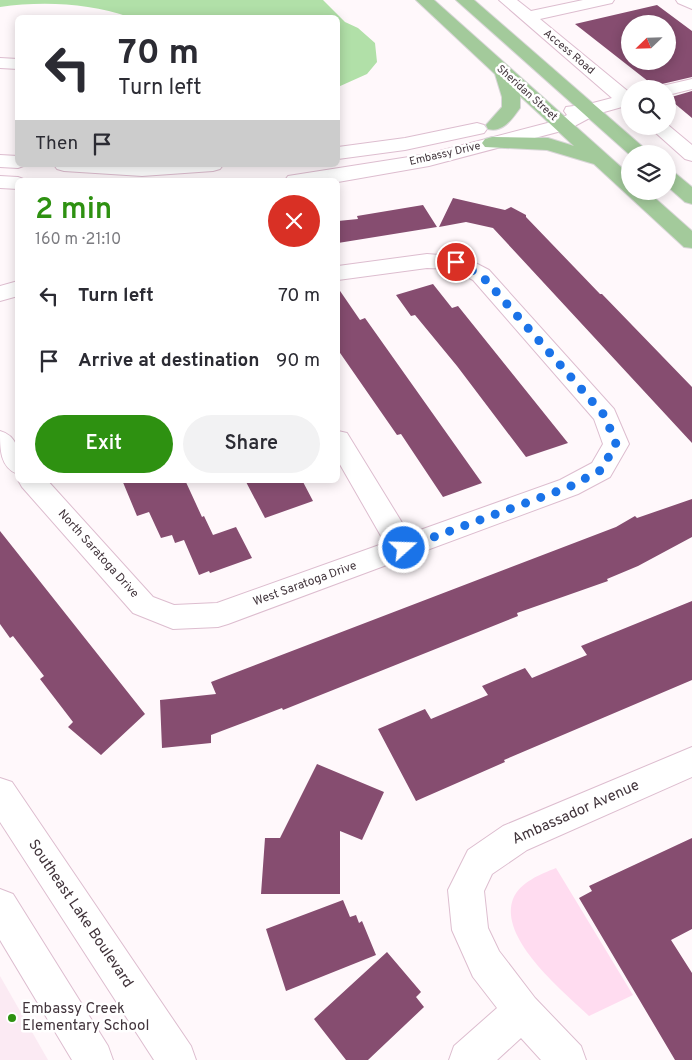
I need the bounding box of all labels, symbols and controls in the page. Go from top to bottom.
north arrow [621,15,676,70]
map controls [621,15,676,200]
street label: Access Road [540,26,598,78]
text: 70 m [118,32,199,76]
icon: left [35,35,100,100]
street label: Sheridan Street [494,62,560,124]
text: Turn left [118,75,201,102]
button: search [621,80,676,135]
icon: arrive [88,130,116,158]
text: Then [35,132,78,156]
street label: Embassy Drive [408,139,482,169]
button: layers [621,145,676,200]
text: 2 min [35,192,112,229]
button: close [268,195,320,247]
text: 160 m · 21:10 [35,230,121,250]
pin [435,241,477,283]
icon: arrive [442,248,470,276]
icon: left [35,282,63,310]
text: Turn left [78,284,154,308]
text: 70 m [278,284,320,308]
icon: arrive [35,347,63,375]
text: Arrive at destination [78,349,259,373]
text: 90 m [276,349,320,373]
button: Exit [35,415,173,473]
button: Share [183,415,320,473]
street label: North Saratoga Drive [54,506,142,602]
position arrow [377,521,429,573]
street label: West Saratoga Drive [251,558,359,610]
street label: Ambassador Avenue [510,776,642,850]
street label: Southeast Lake Boulevard [23,836,137,992]
place label: Embassy Creek Elementary School [22,1000,149,1036]
marker: Embassy Creek Elementary School [6,1012,18,1024]

